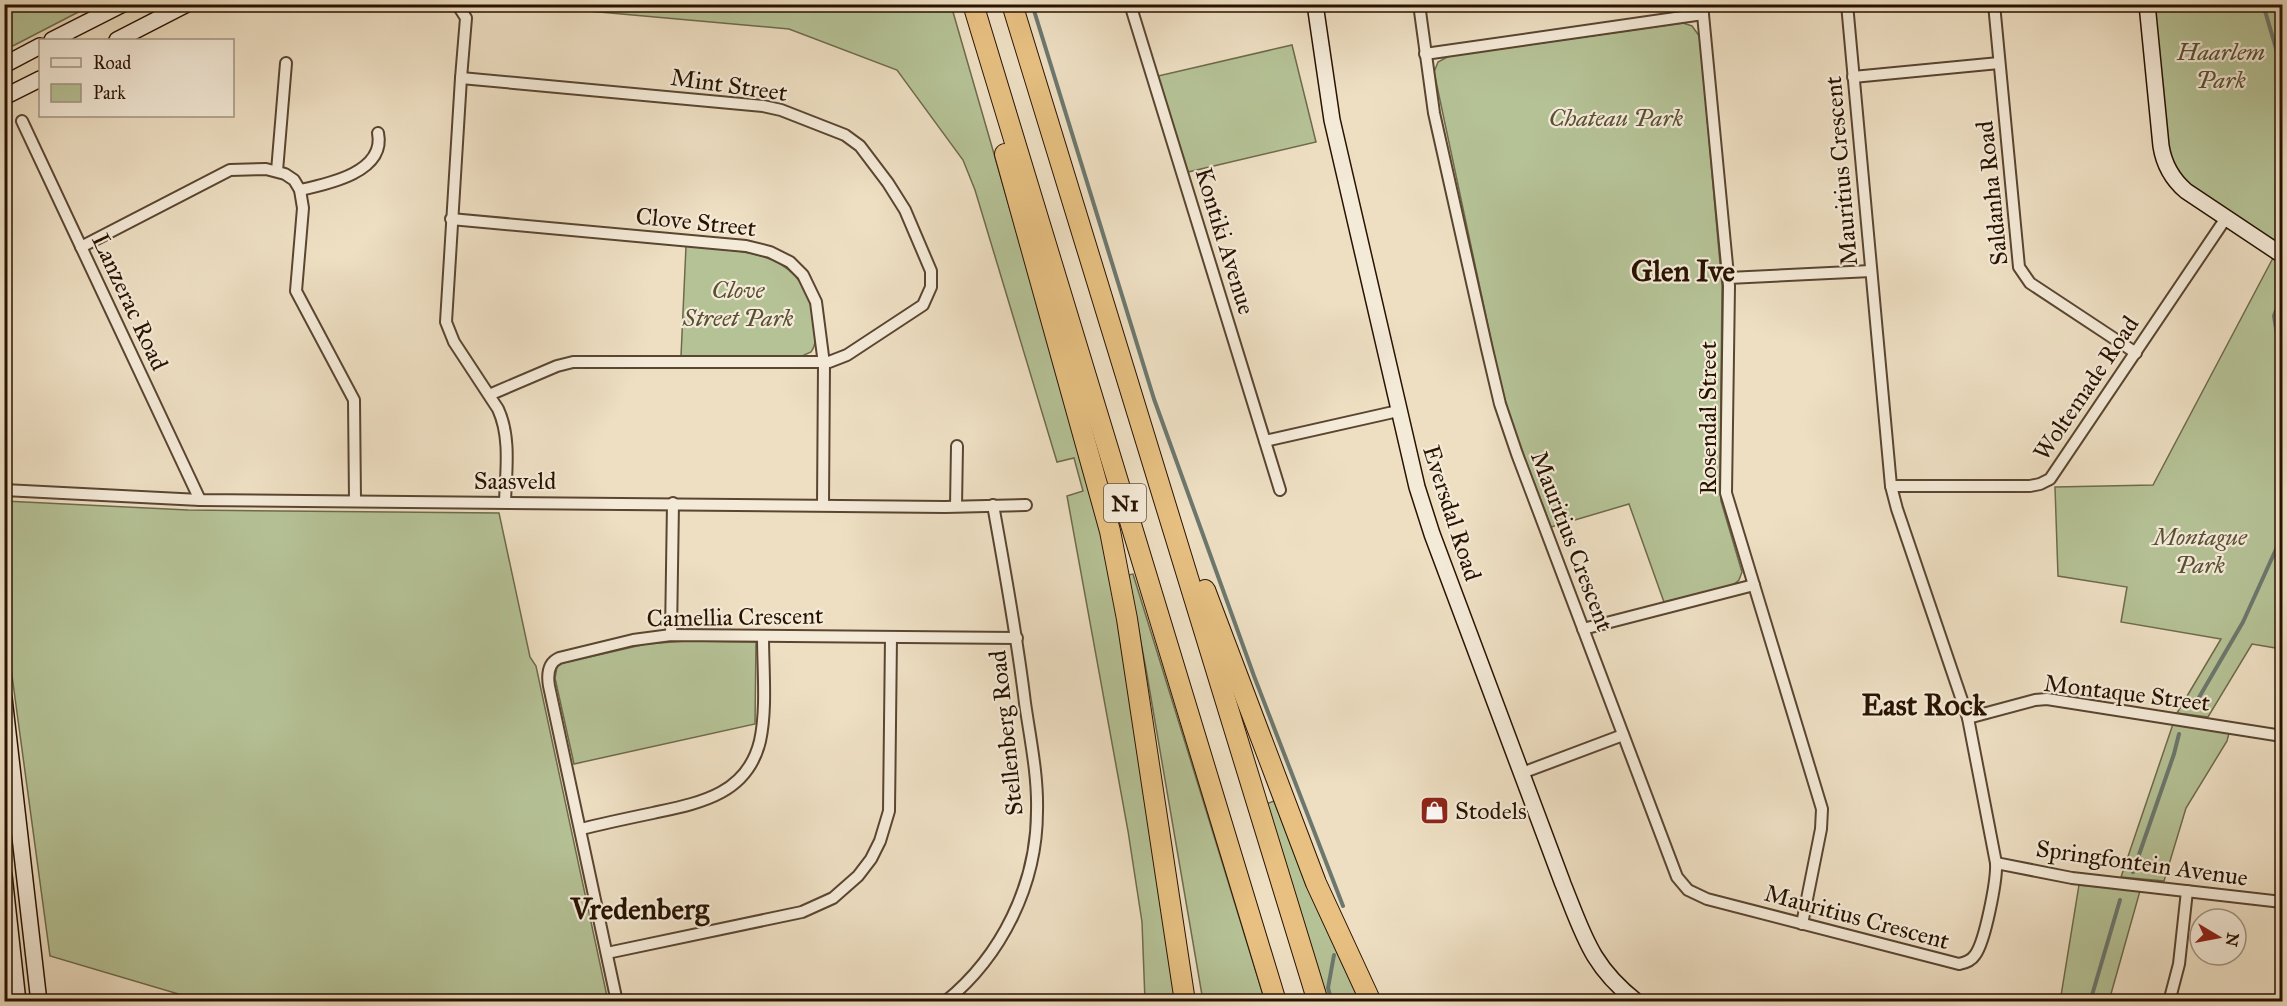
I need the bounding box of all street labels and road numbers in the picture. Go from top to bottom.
street label: Mint Street [669,62,790,108]
street label: Mauritius Crescent [1818,74,1864,267]
street label: Saldanha Road [1969,119,2015,267]
street label: Kontiki Avenue [1188,164,1262,318]
street label: Clove Street [634,201,758,243]
street label: Lanzerac Road [85,229,175,375]
street label: Woltemade Road [2027,310,2145,466]
street label: Rosendal Street [1693,340,1723,495]
street label: Eversdal Road [1416,441,1488,585]
street label: Mauritius Crescent [1524,447,1620,636]
street label: Saasveld [474,466,556,496]
road number: N1 [1104,484,1146,522]
street label: Camellia Crescent [646,600,824,634]
street label: Stellenberg Road [982,649,1030,817]
street label: Montaque Street [2042,668,2212,718]
street label: Springfontein Avenue [2034,833,2250,893]
street label: Mauritius Crescent [1761,878,1953,956]

